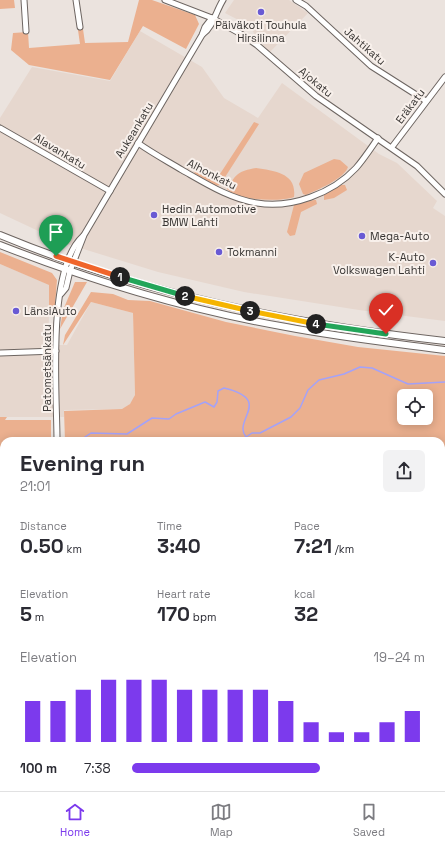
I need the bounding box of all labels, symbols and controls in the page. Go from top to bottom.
marker: Päiväkoti Touhula Hirsilinna [256,7,266,17]
place label: Päiväkoti Touhula Hirsilinna [215,18,307,45]
street label: Jahtikatu [341,24,389,68]
street label: Ajokatu [296,64,336,100]
street label: Eräkatu [392,86,428,126]
street label: Aukeankatu [112,100,156,160]
street label: Alavankatu [32,130,88,172]
street label: Alhonkatu [185,156,239,192]
place label: Hedin Automotive BMW Lahti [162,202,256,229]
marker: Hedin Automotive BMW Lahti [149,210,159,220]
pin [39,215,73,256]
icon: arrive [45,221,67,243]
place label: Mega-Auto [370,229,430,243]
marker: Mega-Auto [357,231,367,241]
place label: Tokmanni [227,245,277,259]
marker: Tokmanni [214,247,224,257]
place label: K-Auto Volkswagen Lahti [333,250,425,277]
marker: K-Auto Volkswagen Lahti [428,258,438,268]
pin: 1 [110,267,130,287]
text: 1 [118,270,122,284]
pin: 2 [175,286,195,306]
text: 2 [182,289,188,303]
pin [369,293,403,334]
icon: check [375,299,397,321]
pin: 3 [240,301,260,321]
place label: LänsiAuto [24,304,77,318]
text: 3 [247,304,253,318]
marker: LänsiAuto [11,306,21,316]
pin: 4 [306,314,326,334]
text: 4 [313,317,320,331]
street label: Patometsänkatu [40,324,54,412]
map controls [397,389,433,425]
button: locate [397,389,433,425]
text: Evening run [20,449,145,477]
button: share [383,450,425,492]
text: 21:01 [20,478,50,495]
text: Distance [20,519,67,533]
text: Time [157,519,182,533]
text: Pace [294,519,320,533]
text: 0.50 [20,533,64,559]
text: 3:40 [157,533,201,559]
text: 7:21 [294,533,332,559]
text: km [64,542,82,556]
text: /km [332,542,354,556]
text: Elevation [20,587,68,601]
text: Heart rate [157,587,210,601]
text: kcal [294,587,315,601]
text: 5 [20,601,32,627]
text: 170 [157,601,190,627]
text: 32 [294,601,318,627]
text: m [32,610,44,624]
text: bpm [190,610,216,624]
text: Elevation [20,649,77,666]
text: 19–24 m [374,649,425,666]
text: 100 m [20,760,57,777]
text: 7:38 [84,760,111,777]
tab: Home [60,801,90,839]
tab: Map [210,801,233,839]
tab: Saved [353,801,385,839]

